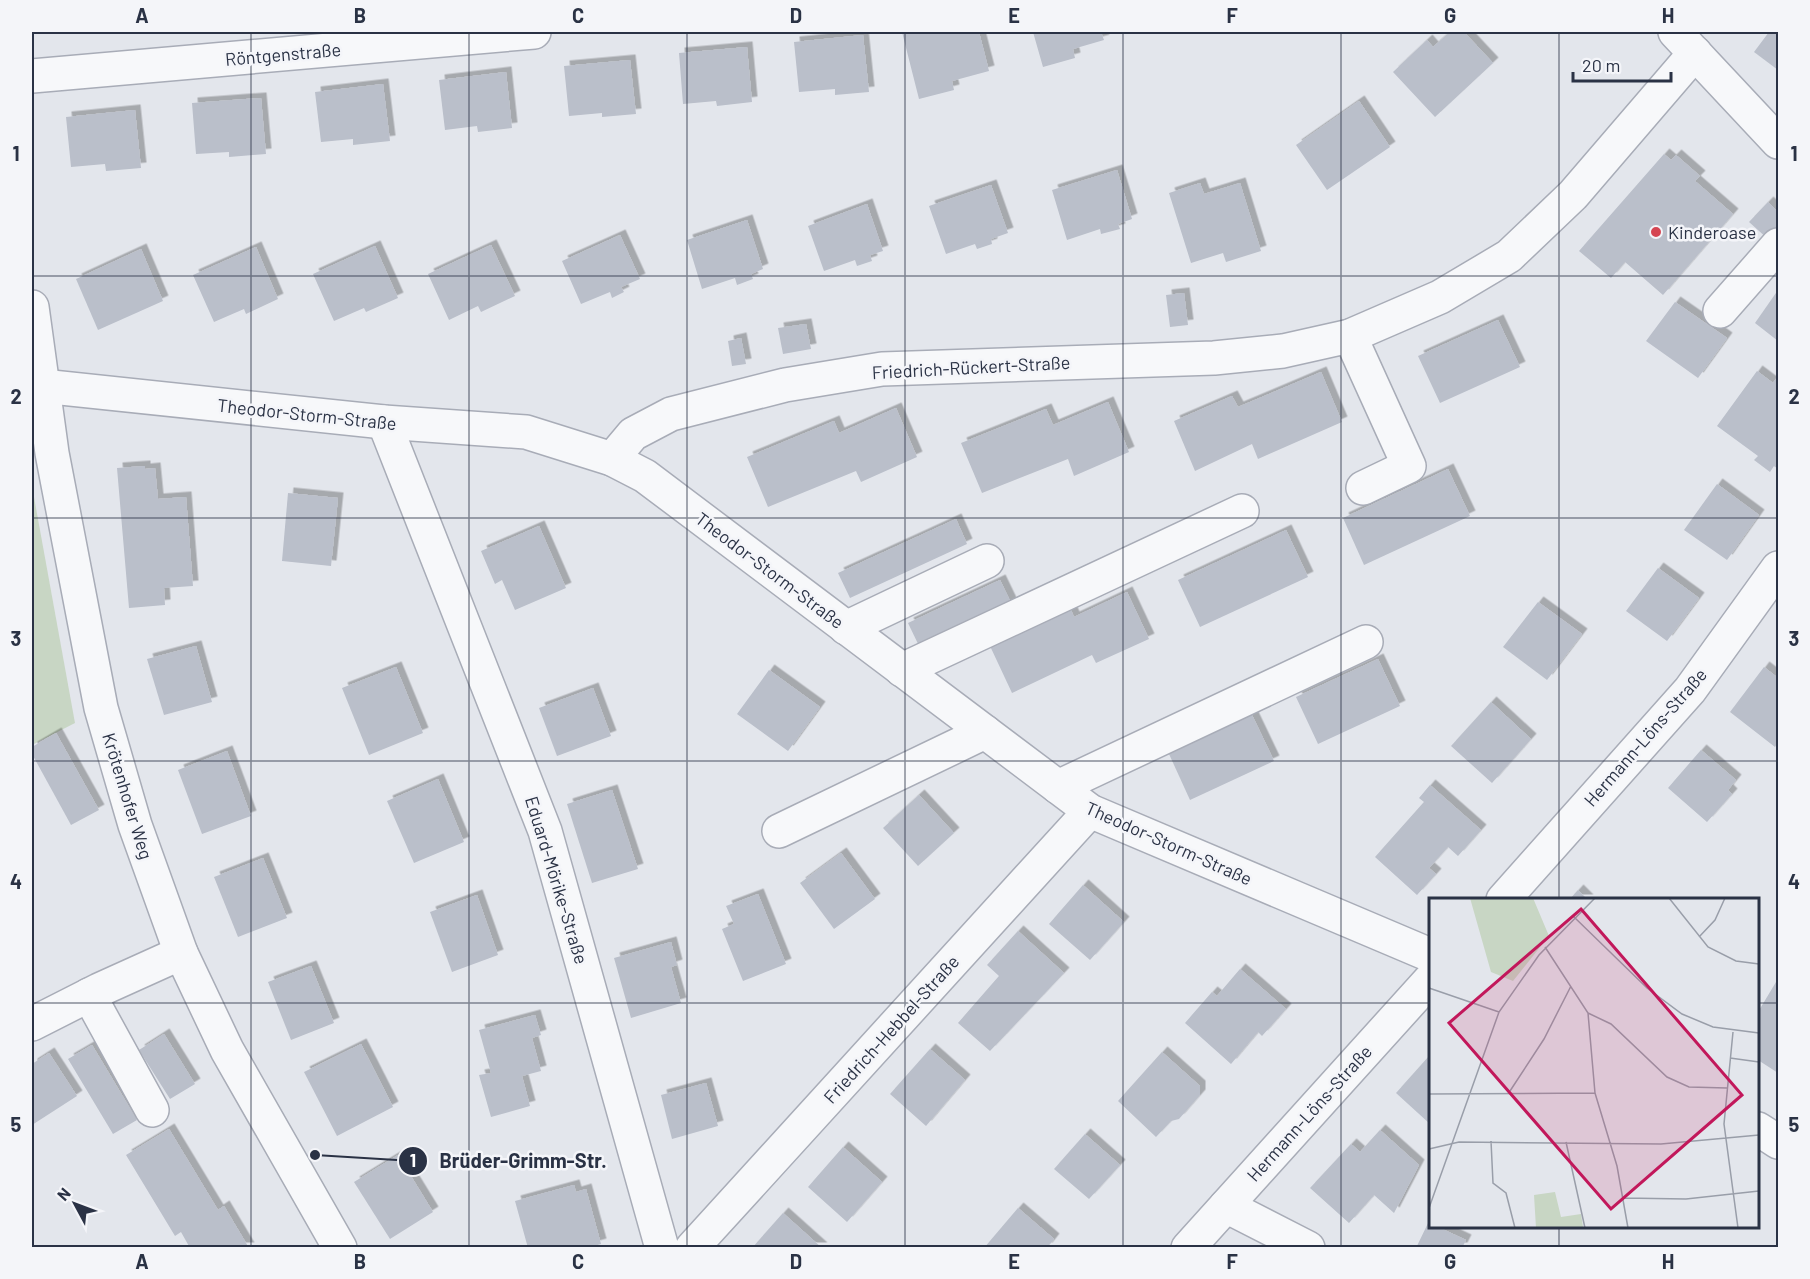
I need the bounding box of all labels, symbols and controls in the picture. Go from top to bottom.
text: A [135,3,149,27]
text: B [354,3,366,27]
text: C [572,3,584,27]
text: D [790,3,802,27]
text: E [1008,3,1020,27]
text: F [1226,3,1238,27]
text: G [1444,3,1456,27]
text: H [1662,3,1674,27]
street label: Röntgenstraße [224,38,342,70]
scale bar [1573,45,1670,83]
text: 20 m [1582,54,1620,76]
text: 1 [12,141,20,165]
text: 1 [1790,141,1798,165]
place label: Kinderoase [1668,221,1756,243]
marker: Kinderoase [1649,225,1663,239]
street label: Friedrich-Rückert-Straße [871,351,1071,383]
text: 2 [10,384,22,408]
text: 2 [1788,384,1800,408]
street label: Theodor-Storm-Straße [216,394,398,434]
street label: Theodor-Storm-Straße [692,507,848,633]
text: 3 [11,626,21,650]
text: 3 [1789,626,1799,650]
street label: Hermann-Löns-Straße [1579,663,1711,811]
street label: Krötenhofer Weg [98,730,158,862]
street label: Eduard-Mörike-Straße [521,793,593,967]
street label: Theodor-Storm-Straße [1082,796,1256,890]
text: 4 [10,869,22,893]
text: 4 [1788,869,1800,893]
inset map [1429,898,1759,1228]
street label: Friedrich-Hebbel-Straße [819,950,963,1108]
street label: Hermann-Löns-Straße [1242,1040,1376,1186]
text: 5 [11,1112,22,1136]
text: 5 [1789,1112,1800,1136]
callout: Brüder-Grimm-Str. [398,1142,619,1180]
text: Brüder-Grimm-Str. [439,1148,607,1172]
text: 1 [410,1149,416,1171]
north arrow [45,1174,105,1234]
text: N [53,1184,74,1204]
text: A [135,1249,149,1273]
text: B [354,1249,366,1273]
text: C [572,1249,584,1273]
text: D [790,1249,802,1273]
text: E [1008,1249,1020,1273]
text: F [1226,1249,1238,1273]
text: G [1444,1249,1456,1273]
text: H [1662,1249,1674,1273]

